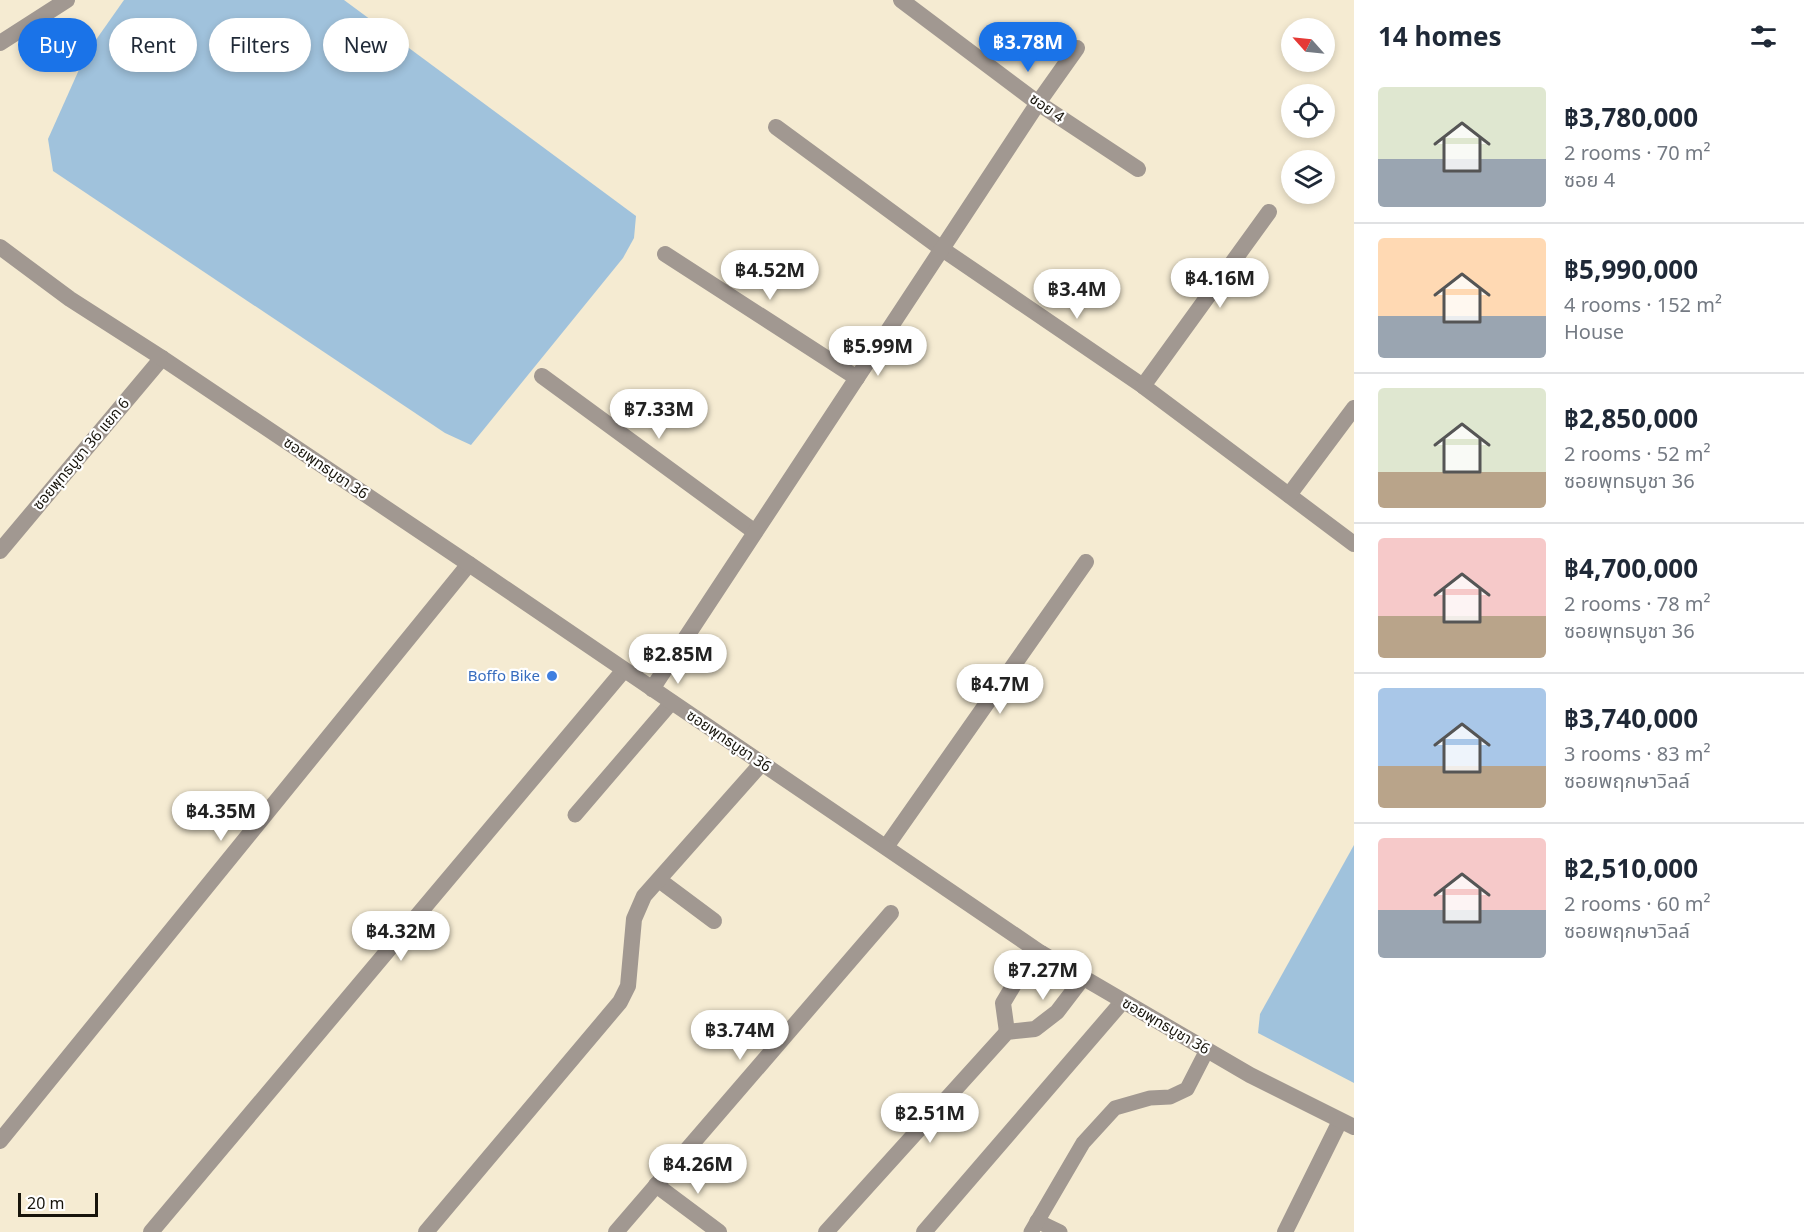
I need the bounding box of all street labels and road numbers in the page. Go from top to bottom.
street label: ซอย 4 [1026,88,1069,127]
street label: ซอยพุทธบูชา 36 แยก 6 [27,393,133,514]
street label: ซอยพุทธบูชา 36 [280,431,373,503]
street label: ซอยพุทธบูชา 36 [683,704,776,776]
street label: ซอยพุทธบูชา 36 [1119,992,1214,1058]

